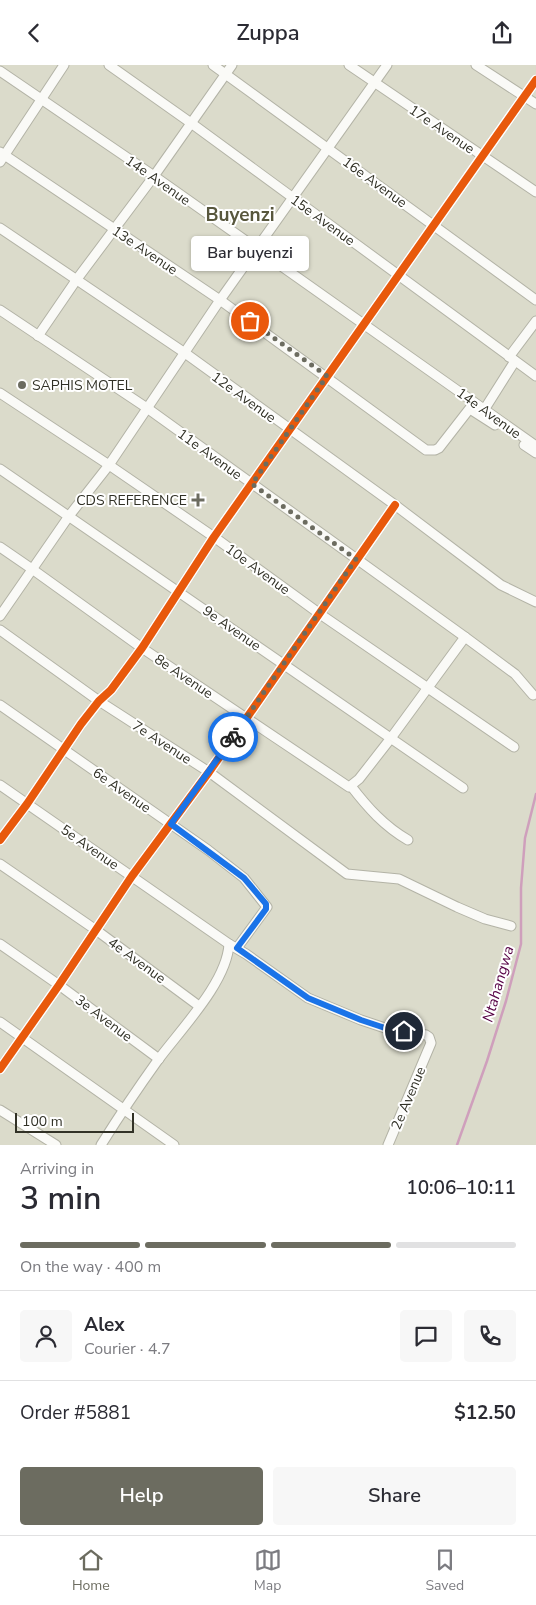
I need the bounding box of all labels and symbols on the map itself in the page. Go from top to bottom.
street label: 17e Avenue [405,100,478,158]
street label: 14e Avenue [121,151,194,210]
street label: 16e Avenue [339,153,411,212]
street label: 15e Avenue [287,191,359,250]
district label: Buyenzi [205,202,275,228]
street label: 13e Avenue [108,221,181,279]
callout: Bar buyenzi [191,236,309,271]
pin [229,300,271,342]
street label: 12e Avenue [208,368,280,427]
place label: SAPHIS MOTEL [32,376,133,395]
marker: SAPHIS MOTEL [16,379,28,391]
street label: 14e Avenue [453,384,525,443]
street label: 11e Avenue [174,425,246,484]
place label: CDS REFERENCE [76,491,187,510]
marker: CDS REFERENCE [191,493,205,507]
street label: 10e Avenue [222,540,294,599]
street label: 9e Avenue [199,601,265,655]
street label: 8e Avenue [151,650,217,703]
courier [208,712,258,762]
street label: 7e Avenue [128,716,195,769]
street label: 6e Avenue [89,763,155,817]
street label: 5e Avenue [57,820,123,874]
street label: 4e Avenue [104,933,169,988]
water label: Ntahangwa [478,943,518,1024]
street label: 3e Avenue [71,991,136,1046]
pin [383,1010,425,1052]
street label: 2e Avenue [387,1064,430,1133]
scale bar [15,1110,134,1133]

